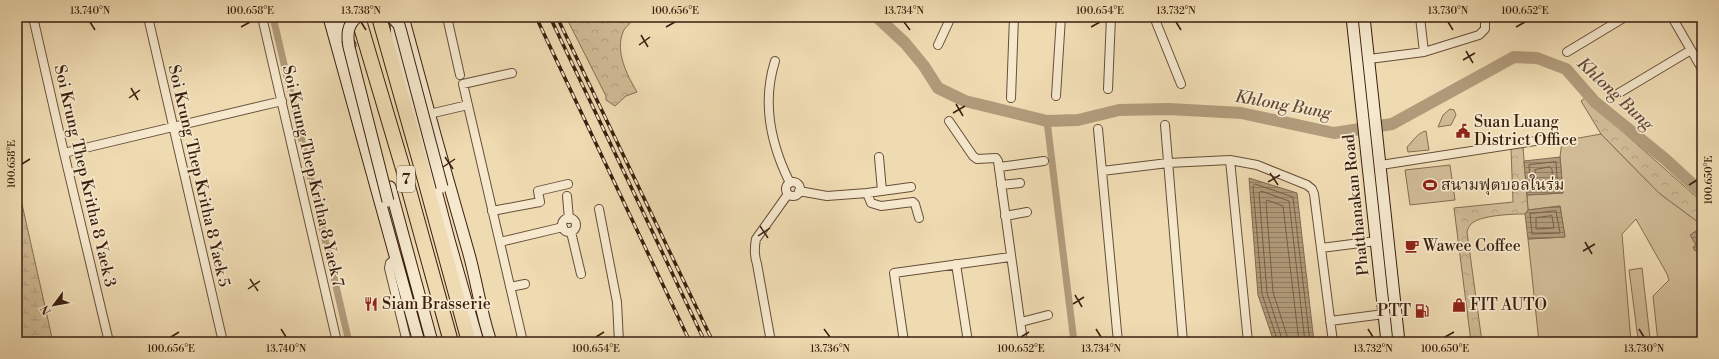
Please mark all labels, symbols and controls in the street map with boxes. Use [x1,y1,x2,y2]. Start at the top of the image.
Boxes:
text: 13.740°N [70,5,111,17]
text: 100.658°E [226,5,274,17]
text: 13.738°N [341,5,381,17]
text: 100.656°E [651,5,699,17]
text: 13.734°N [884,5,924,17]
text: 100.654°E [1076,5,1124,17]
text: 13.732°N [1156,5,1196,17]
text: 13.730°N [1428,5,1469,17]
text: 100.652°E [1501,5,1549,17]
water label: Khlong Bung [1572,53,1659,136]
street label: Soi Krung Thep Kritha 8 Yaek 3 [50,63,120,289]
street label: Soi Krung Thep Kritha 8 Yaek 5 [164,63,234,289]
street label: Soi Krung Thep Kritha 8 Yaek 7 [278,63,348,289]
water label: Khlong Bung [1233,86,1334,125]
place label: Suan Luang District Office [1474,112,1577,150]
public building icon: Suan Luang District Office [1455,123,1471,139]
street label: Phatthanakan Road [1339,133,1373,277]
text: 100.658°E [6,140,18,188]
text: 100.650°E [1703,156,1715,204]
road number: 7 [397,166,415,192]
place label: สนามฟุตบอลในร่ม [1441,174,1564,196]
sports icon: สนามฟุตบอลในร่ม [1422,177,1438,193]
place label: Wawee Coffee [1422,236,1521,256]
cafe icon: Wawee Coffee [1404,238,1420,254]
north arrow [34,285,74,325]
place label: Siam Brasserie [382,294,491,314]
place label: FIT AUTO [1470,295,1547,315]
restaurant icon: Siam Brasserie [363,296,379,312]
shop icon: FIT AUTO [1451,297,1467,313]
place label: PTT [1377,301,1411,321]
text: N [38,302,55,317]
fuel station icon: PTT [1414,303,1430,319]
text: 100.656°E [147,343,195,355]
text: 13.740°N [266,343,307,355]
text: 100.654°E [572,343,620,355]
text: 13.736°N [810,343,850,355]
text: 100.652°E [997,343,1045,355]
text: 13.734°N [1081,343,1121,355]
text: 13.732°N [1353,343,1393,355]
text: 100.650°E [1421,343,1469,355]
text: 13.730°N [1624,343,1665,355]

